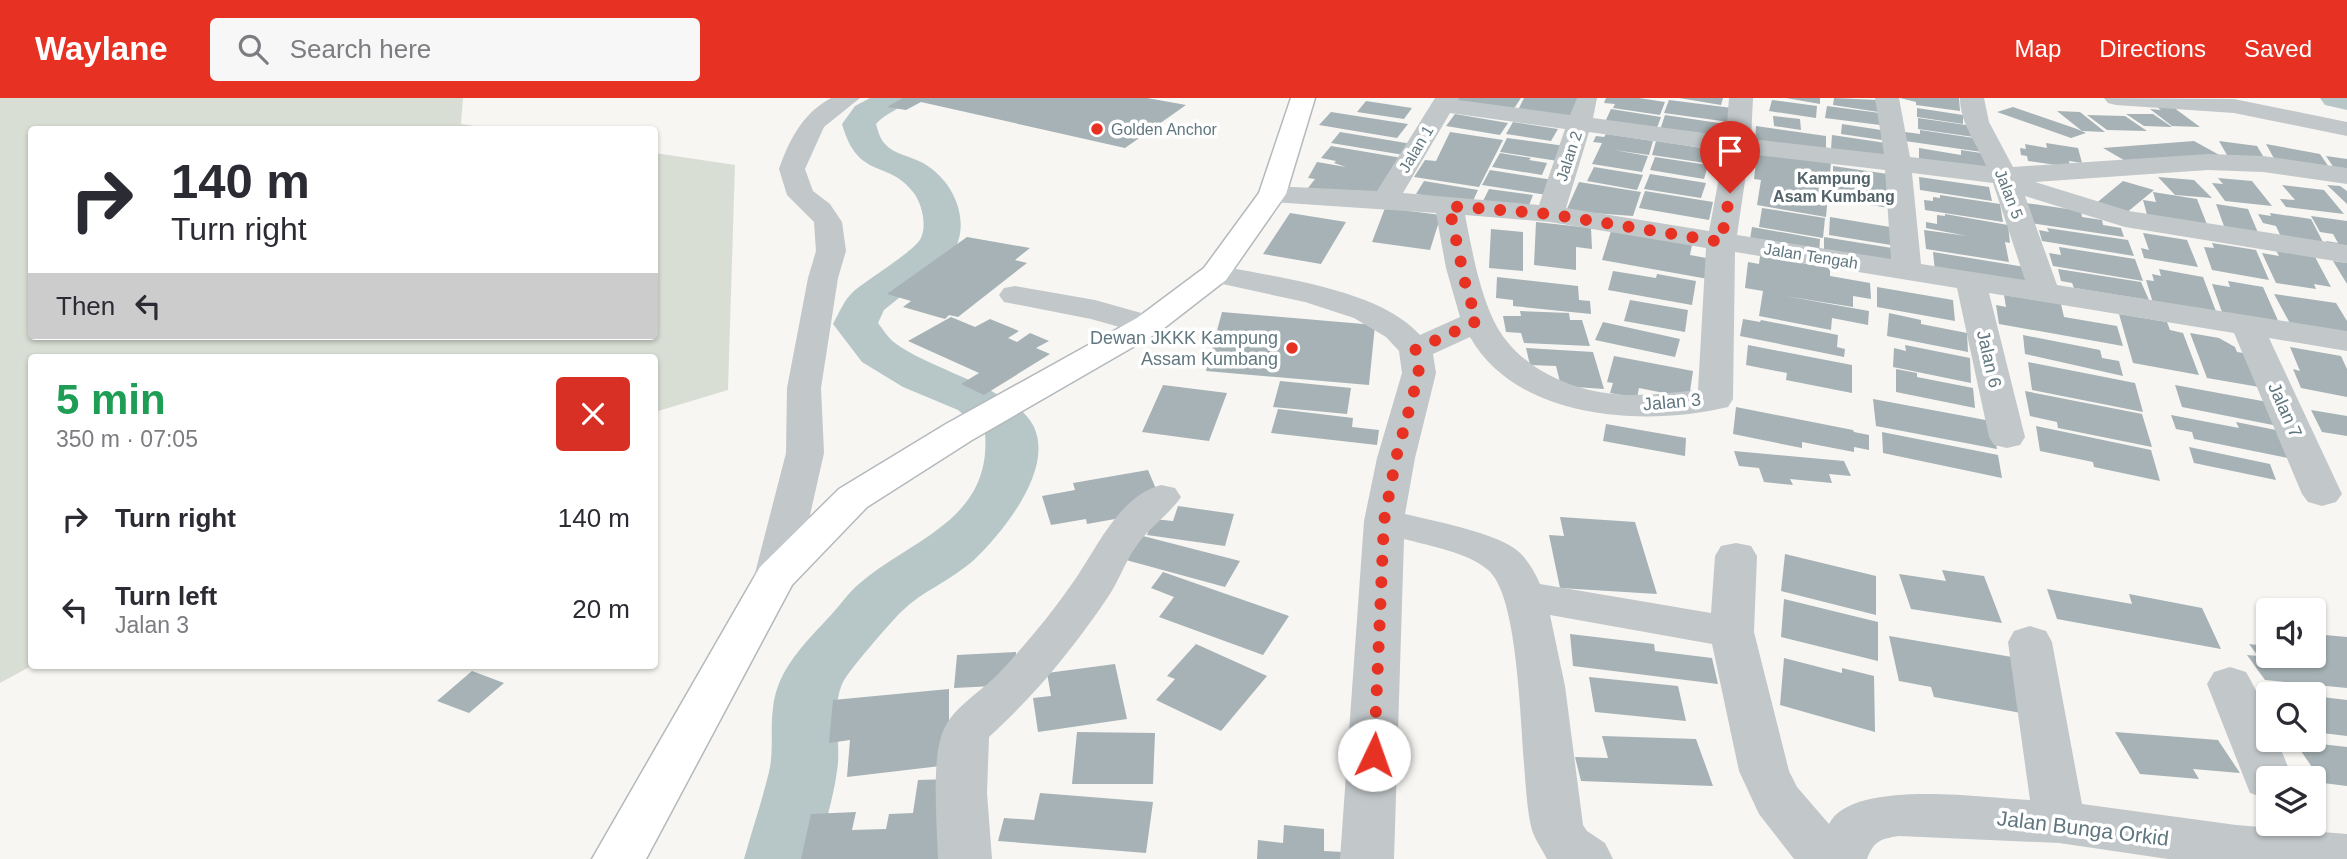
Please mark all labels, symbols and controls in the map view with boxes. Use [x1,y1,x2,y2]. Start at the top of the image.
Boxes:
search box [210,18,700,81]
text: Waylane [35,30,168,67]
icon: search [234,30,272,68]
text: Search here [290,34,431,64]
text: Map [2015,35,2061,62]
text: Directions [2099,35,2206,62]
text: Saved [2244,35,2312,62]
marker: Golden Anchor [1089,121,1105,137]
place label: Golden Anchor [1111,121,1218,138]
pin [1700,121,1760,193]
street label: Jalan 1 [1395,122,1437,175]
street label: Jalan 2 [1553,129,1585,183]
icon: arrive [1711,132,1749,170]
icon: right [56,154,147,245]
text: 140 m [171,154,310,208]
street label: Jalan 5 [1992,167,2026,221]
district label: Kampung Asam Kumbang [1773,170,1895,205]
text: Turn right [171,211,307,247]
street label: Jalan Tengah [1763,240,1859,272]
icon: left [129,287,167,325]
text: Then [56,291,115,321]
place label: Dewan JKKK Kampung Assam Kumbang [1090,328,1278,369]
street label: Jalan 6 [1973,328,2005,390]
marker: Dewan JKKK Kampung Assam Kumbang [1284,340,1300,356]
text: 5 min [56,376,166,423]
button: close [556,377,630,451]
street label: Jalan 7 [2264,379,2306,441]
street label: Jalan 3 [1642,390,1702,414]
text: 350 m · 07:05 [56,426,198,452]
icon: right [56,500,94,538]
text: Turn right [115,503,236,533]
text: 140 m [558,503,630,533]
text: Turn left [115,581,217,611]
icon: left [56,591,94,629]
text: 20 m [572,594,630,624]
map controls [2256,598,2326,836]
button: sound [2256,598,2326,668]
text: Jalan 3 [115,612,189,638]
button: search [2256,682,2326,752]
position arrow [1337,718,1411,792]
button: layers [2256,766,2326,836]
street label: Jalan Bunga Orkid [1996,806,2170,850]

